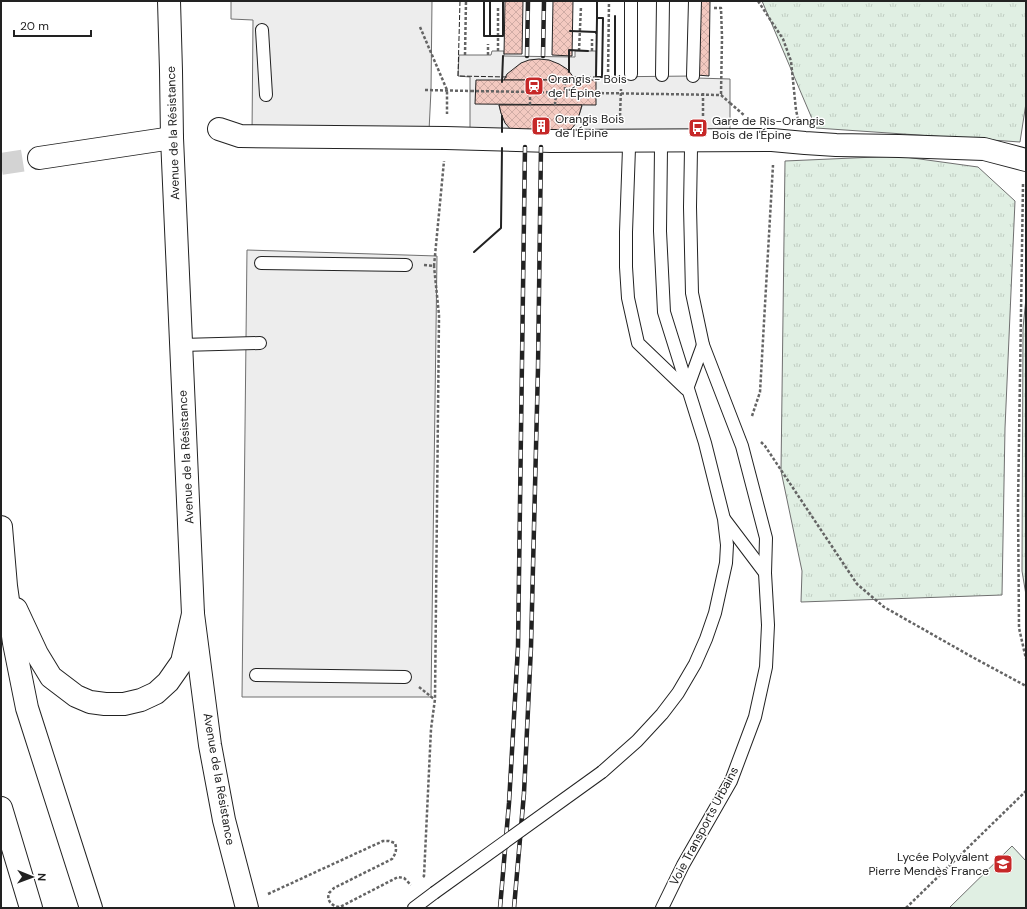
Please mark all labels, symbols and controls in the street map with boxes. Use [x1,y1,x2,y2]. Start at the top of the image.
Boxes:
scale bar [14,12,91,38]
text: 20 m [20,18,49,34]
street label: Avenue de la Résistance [163,66,183,200]
place label: Orangis - Bois de l'Épine [548,71,627,101]
station icon: Orangis - Bois de l'Épine [523,75,545,97]
place label: Orangis Bois de l'Épine [555,111,624,141]
place label: Gare de Ris-Orangis Bois de l'Épine [712,113,825,143]
building icon: Orangis Bois de l'Épine [530,115,552,137]
bus stop icon: Gare de Ris-Orangis Bois de l'Épine [687,117,709,139]
street label: Avenue de la Résistance [174,390,197,524]
street label: Avenue de la Résistance [199,712,239,847]
street label: Voie Transports Urbains [666,764,742,888]
place label: Lycée Polyvalent Pierre Mendès France [868,849,989,879]
school or university icon: Lycée Polyvalent Pierre Mendès France [992,853,1014,875]
north arrow [12,857,52,897]
text: N [35,873,49,881]

